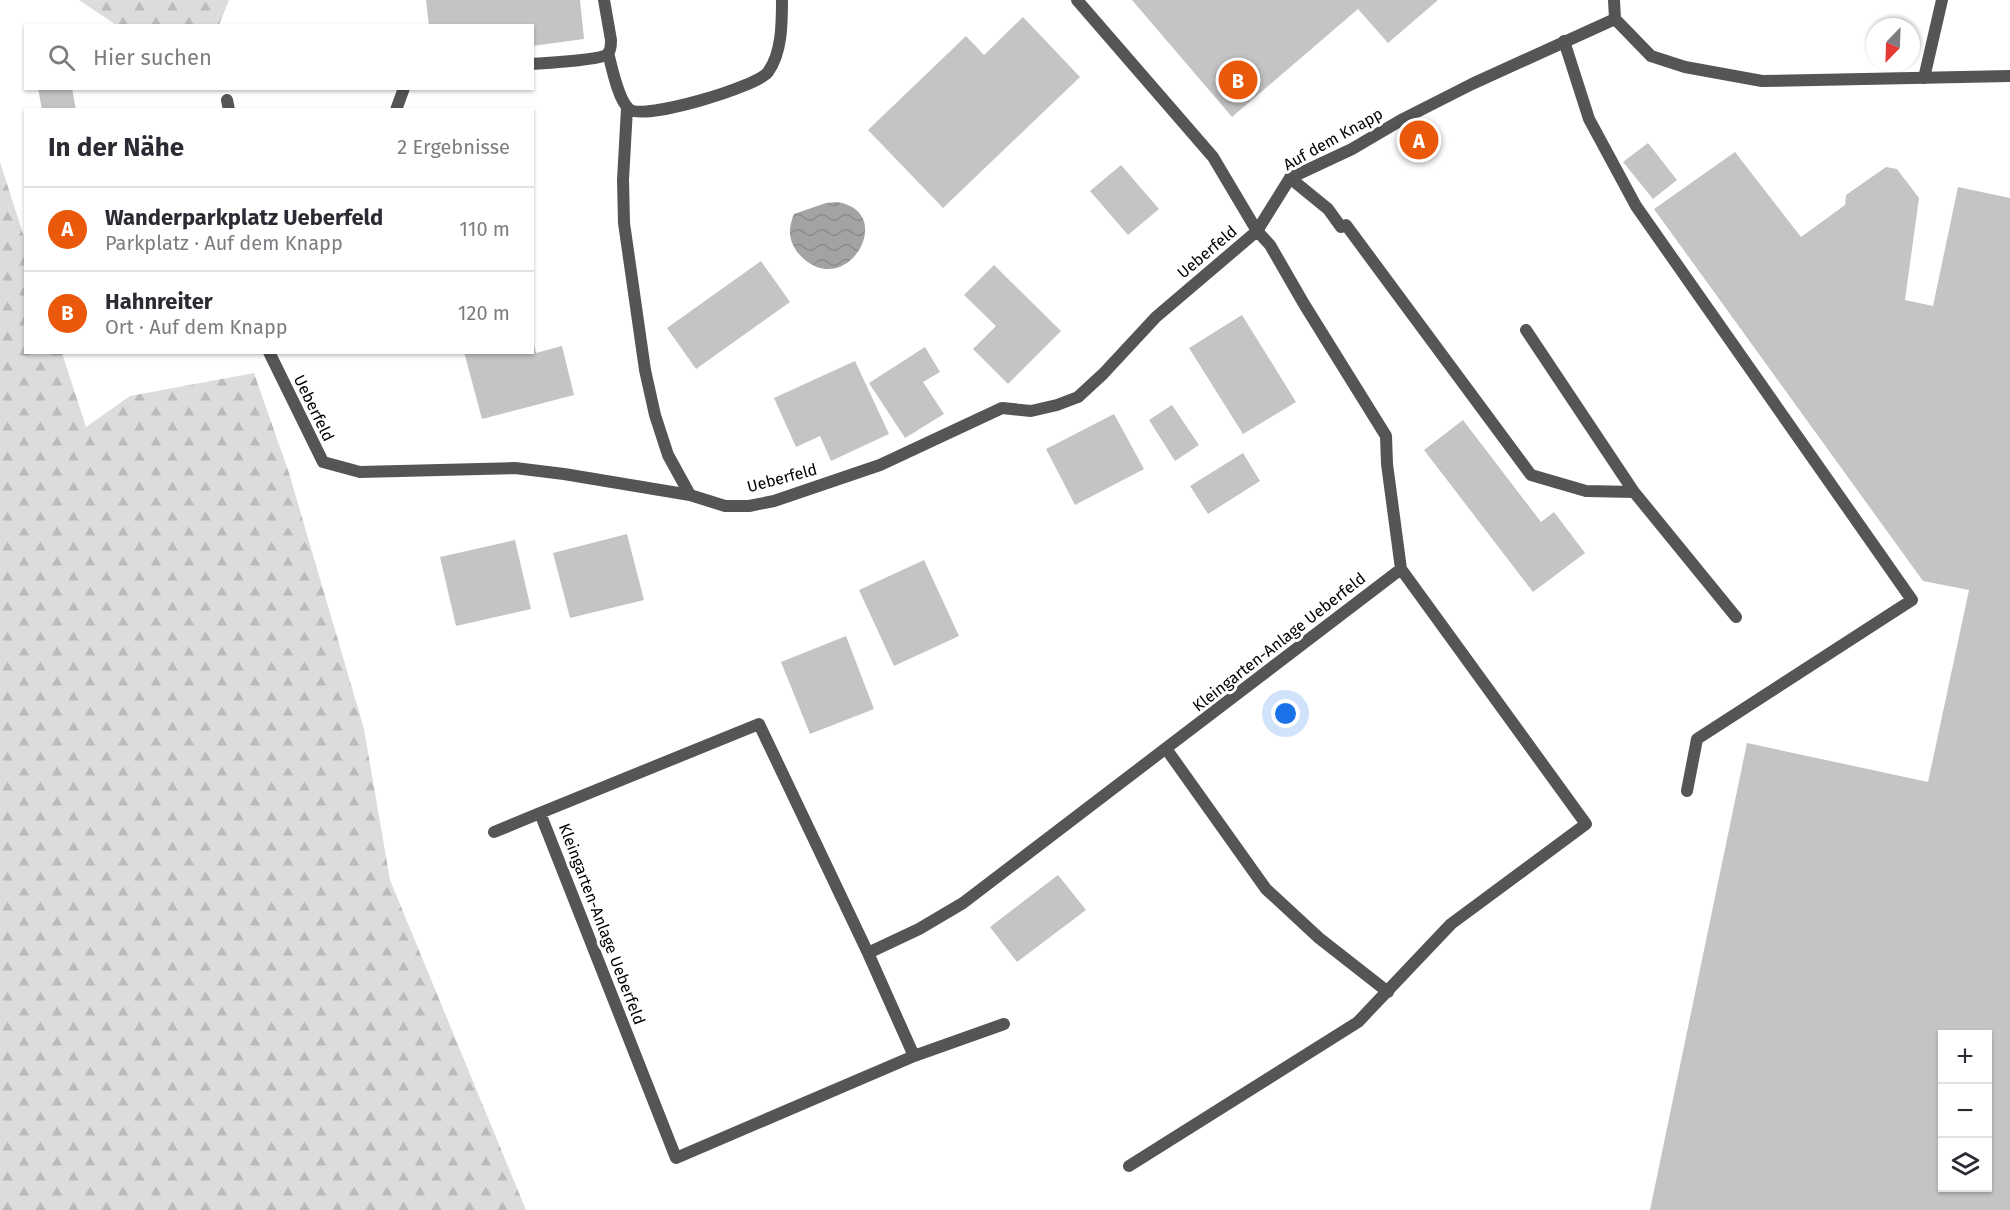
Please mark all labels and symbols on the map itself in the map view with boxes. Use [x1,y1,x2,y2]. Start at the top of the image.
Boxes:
north arrow [1866,18,1920,72]
pin: B [1218,58,1258,103]
street label: Auf dem Knapp [1280,104,1386,174]
pin: A [1400,118,1438,162]
street label: Ueberfeld [1173,222,1241,282]
street label: Ueberfeld [290,372,338,444]
street label: Ueberfeld [745,460,819,496]
street label: Kleingarten-Anlage Ueberfeld [1189,569,1369,715]
your location [1271,699,1300,728]
street label: Kleingarten-Anlage Ueberfeld [555,821,649,1027]

